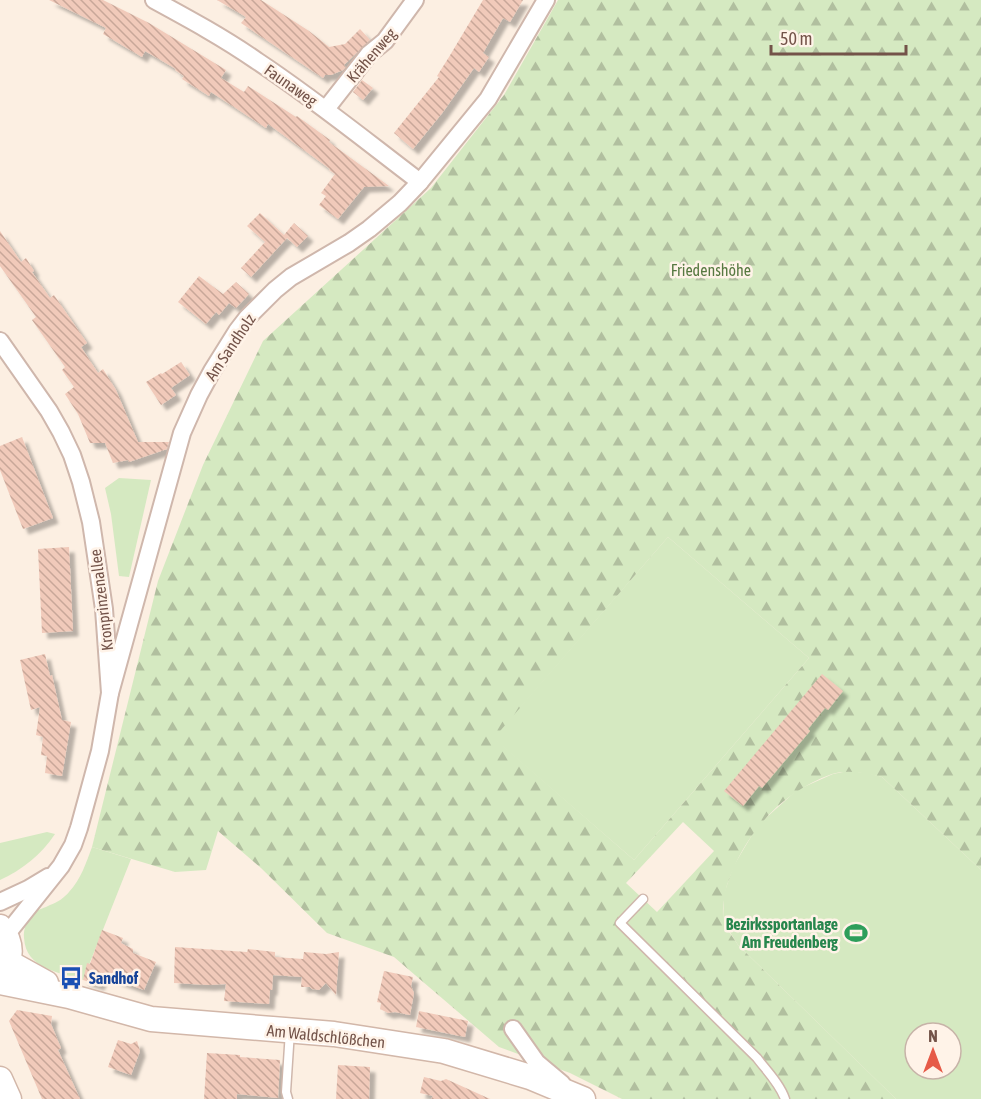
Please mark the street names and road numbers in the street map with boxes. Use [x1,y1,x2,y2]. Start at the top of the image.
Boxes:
street label: Krähenweg [343,24,400,86]
street label: Faunaweg [261,60,321,110]
street label: Am Sandholz [201,310,259,384]
street label: Kronprinzenallee [86,548,117,652]
street label: Am Waldschlößchen [266,1021,386,1051]

